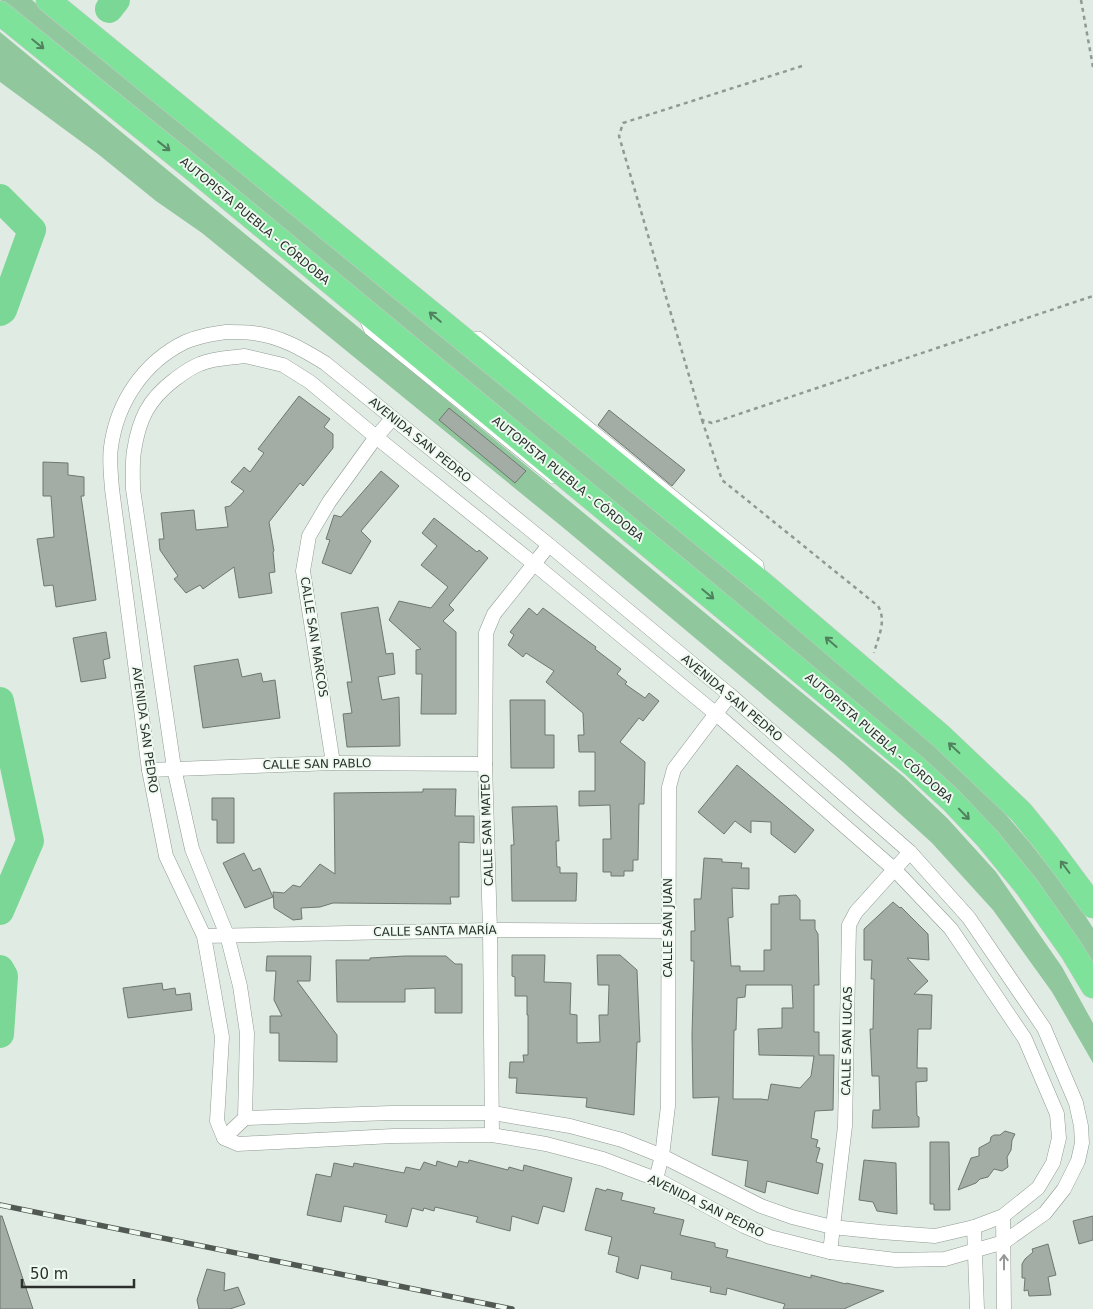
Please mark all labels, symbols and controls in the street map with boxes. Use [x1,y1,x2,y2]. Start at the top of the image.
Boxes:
one-way arrow [31,38,44,50]
one-way arrow [157,141,170,152]
street label: AUTOPISTA PUEBLA - CÓRDOBA [177,154,334,288]
one-way arrow [428,311,441,322]
street label: AVENIDA SAN PEDRO [366,394,474,486]
street label: AUTOPISTA PUEBLA - CÓRDOBA [489,413,648,545]
street label: CALLE SAN MARCOS [298,576,330,698]
one-way arrow [702,589,715,600]
one-way arrow [824,637,837,648]
street label: AVENIDA SAN PEDRO [679,652,785,744]
street label: AVENIDA SAN PEDRO [129,666,161,794]
street label: AUTOPISTA PUEBLA - CÓRDOBA [802,669,957,806]
one-way arrow [948,742,960,754]
street label: CALLE SAN PABLO [262,756,372,772]
street label: CALLE SAN MATEO [478,774,496,886]
one-way arrow [958,808,970,820]
one-way arrow [1059,860,1070,873]
street label: CALLE SAN JUAN [661,878,675,978]
street label: CALLE SANTA MARÍA [373,922,498,939]
street label: CALLE SAN LUCAS [839,986,855,1096]
street label: AVENIDA SAN PEDRO [646,1172,766,1240]
one-way arrow [999,1255,1009,1271]
scale bar [22,1256,135,1288]
text: 50 m [30,1265,68,1283]

